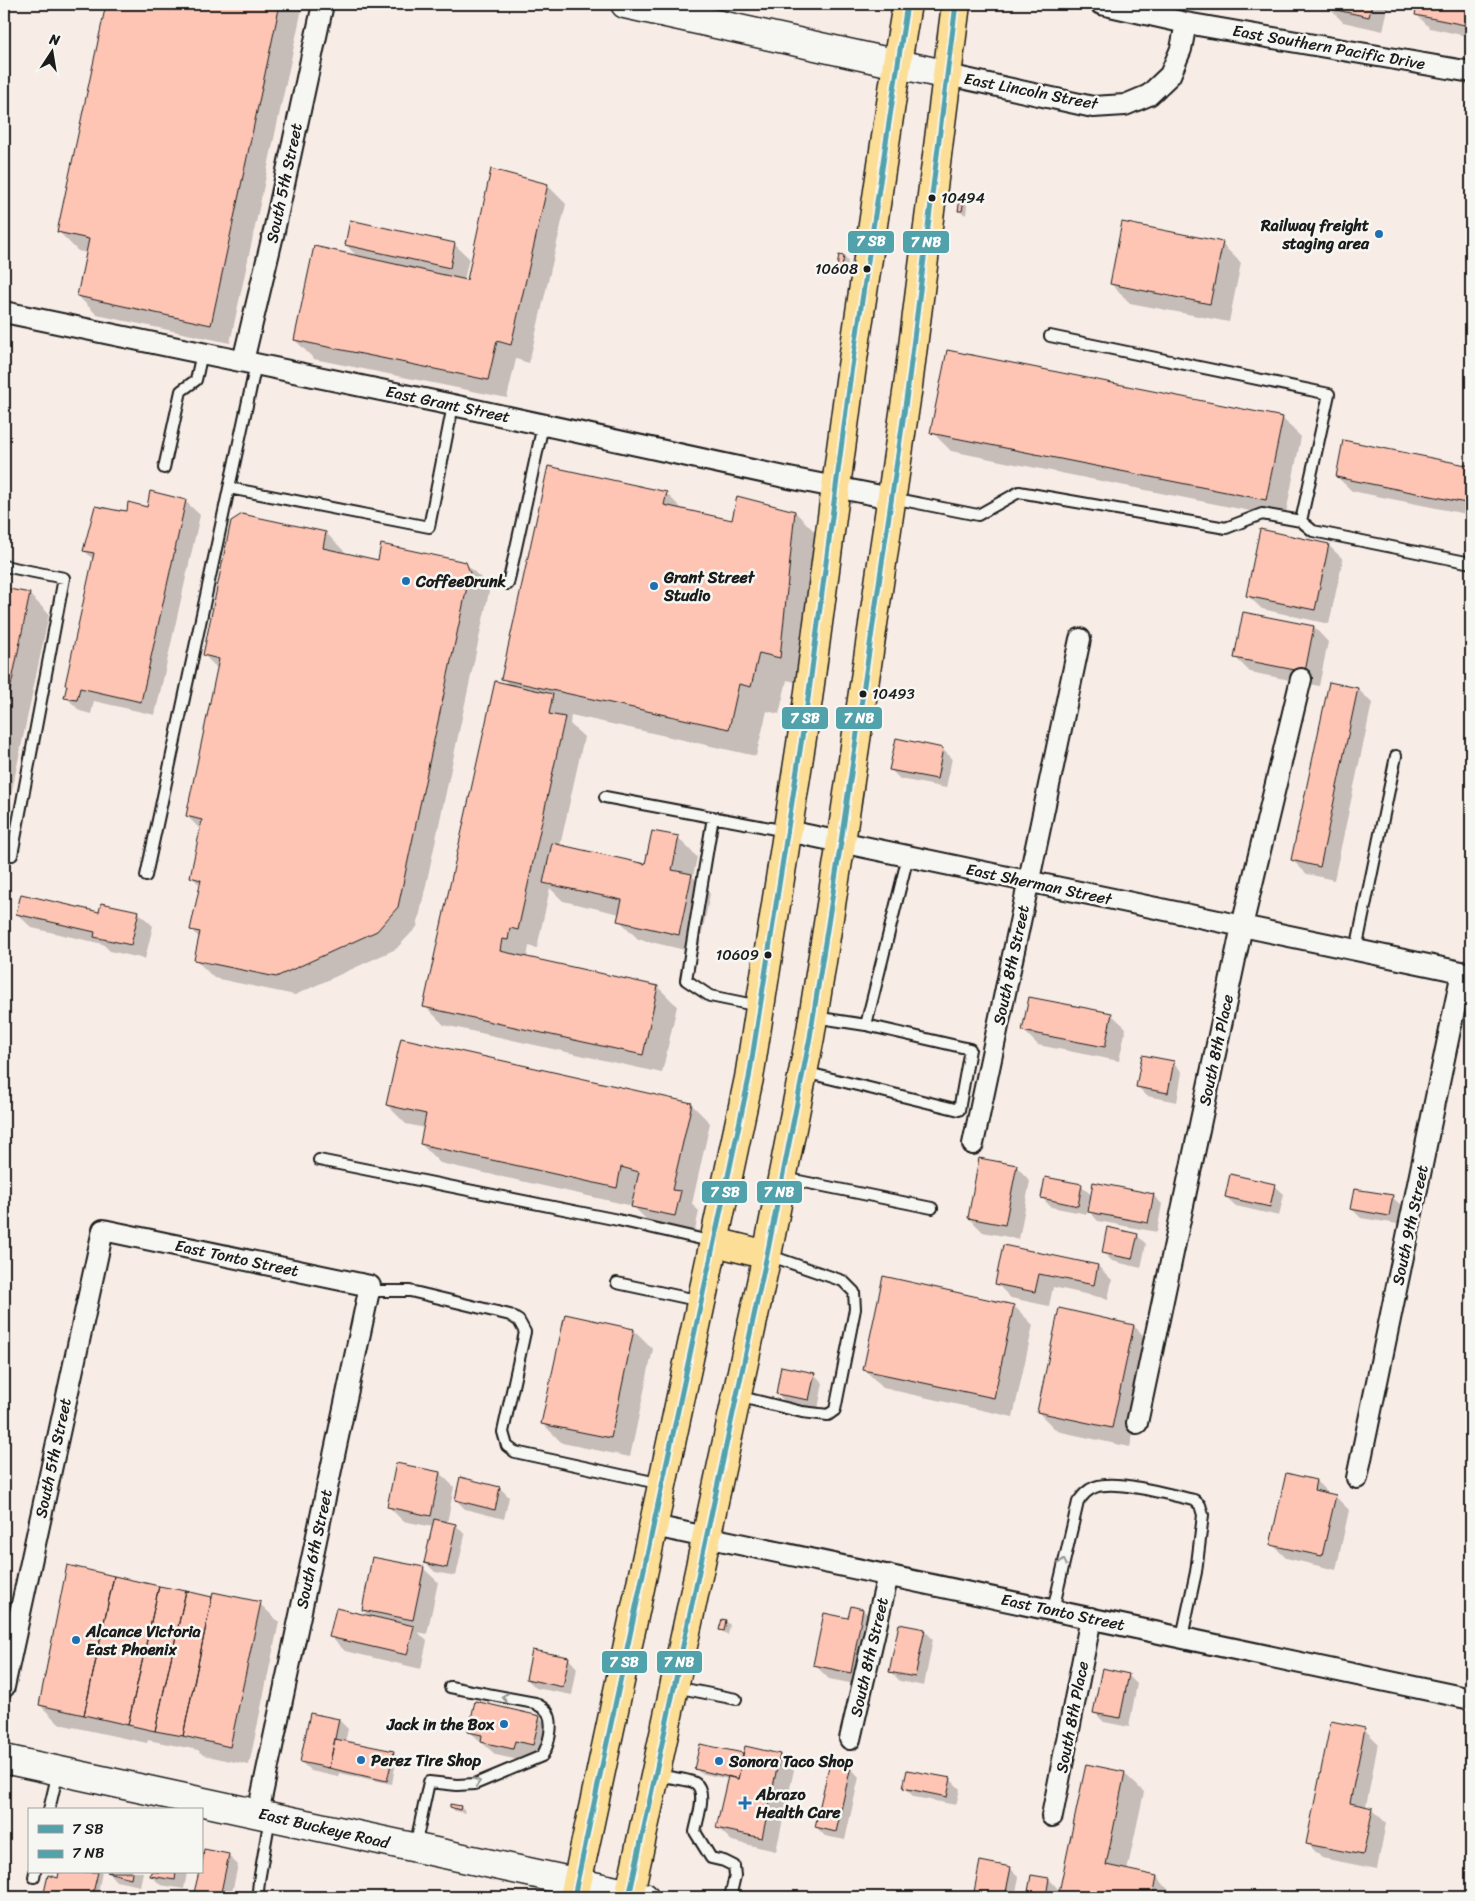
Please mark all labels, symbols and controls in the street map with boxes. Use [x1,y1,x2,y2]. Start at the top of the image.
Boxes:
street label: East Southern Pacific Drive [1230,16,1428,78]
text: N [46,26,62,53]
north arrow [28,28,78,78]
street label: East Lincoln Street [962,64,1101,118]
street label: South 5th Street [257,120,311,246]
place label: 10494 [941,185,985,211]
marker: 10494 [927,193,937,203]
place label: Railway freight staging area [1260,211,1370,258]
marker: Railway freight staging area [1373,228,1385,240]
text: 7 SB [856,229,886,254]
line badge: 7 SB [847,230,895,254]
line badge: 7 NB [902,230,950,254]
text: 7 NB [911,230,941,255]
place label: 10608 [815,256,858,282]
marker: 10608 [862,264,872,274]
street label: East Grant Street [383,377,513,431]
place label: Grant Street Studio [663,563,756,610]
place label: CoffeeDrunk [415,567,507,596]
marker: CoffeeDrunk [400,575,412,587]
marker: Grant Street Studio [648,580,660,592]
place label: 10493 [872,681,915,707]
marker: 10493 [858,689,868,699]
line badge: 7 SB [781,706,829,730]
text: 7 SB [790,706,820,731]
line badge: 7 NB [835,706,883,730]
text: 7 NB [844,706,874,731]
street label: East Sherman Street [963,854,1115,914]
street label: South 8th Street [984,902,1038,1028]
place label: 10609 [716,942,759,968]
marker: 10609 [763,950,773,960]
street label: South 8th Place [1190,991,1242,1109]
street label: South 9th Street [1383,1162,1437,1288]
line badge: 7 SB [701,1180,748,1204]
text: 7 SB [710,1180,740,1205]
line badge: 7 NB [756,1180,803,1204]
text: 7 NB [764,1180,794,1205]
street label: East Tonto Street [172,1231,302,1285]
street label: South 5th Street [26,1395,80,1521]
street label: South 6th Street [287,1487,341,1611]
one-way arrow [1057,1558,1068,1567]
street label: East Tonto Street [998,1585,1128,1639]
street label: South 8th Street [841,1594,897,1720]
place label: Alcance Victoria East Phoenix [85,1617,202,1664]
marker: Alcance Victoria East Phoenix [70,1634,82,1646]
line badge: 7 SB [601,1650,648,1674]
text: 7 SB [609,1650,639,1675]
line badge: 7 NB [656,1650,703,1674]
text: 7 NB [664,1650,694,1675]
street label: South 8th Place [1047,1659,1097,1775]
one-way arrow [500,1693,509,1703]
place label: Jack in the Box [386,1710,495,1739]
marker: Jack in the Box [498,1718,510,1730]
place label: Perez Tire Shop [371,1746,481,1775]
place label: Sonora Taco Shop [728,1747,854,1776]
marker: Perez Tire Shop [355,1754,367,1766]
marker: Sonora Taco Shop [713,1755,725,1767]
one-way arrow [472,1778,481,1788]
place label: Abrazo Health Care [755,1780,841,1827]
marker: Abrazo Health Care [738,1796,752,1810]
street label: East Buckeye Road [256,1799,394,1857]
legend [28,1808,202,1874]
text: 7 SB [72,1816,104,1842]
text: 7 NB [72,1840,105,1866]

